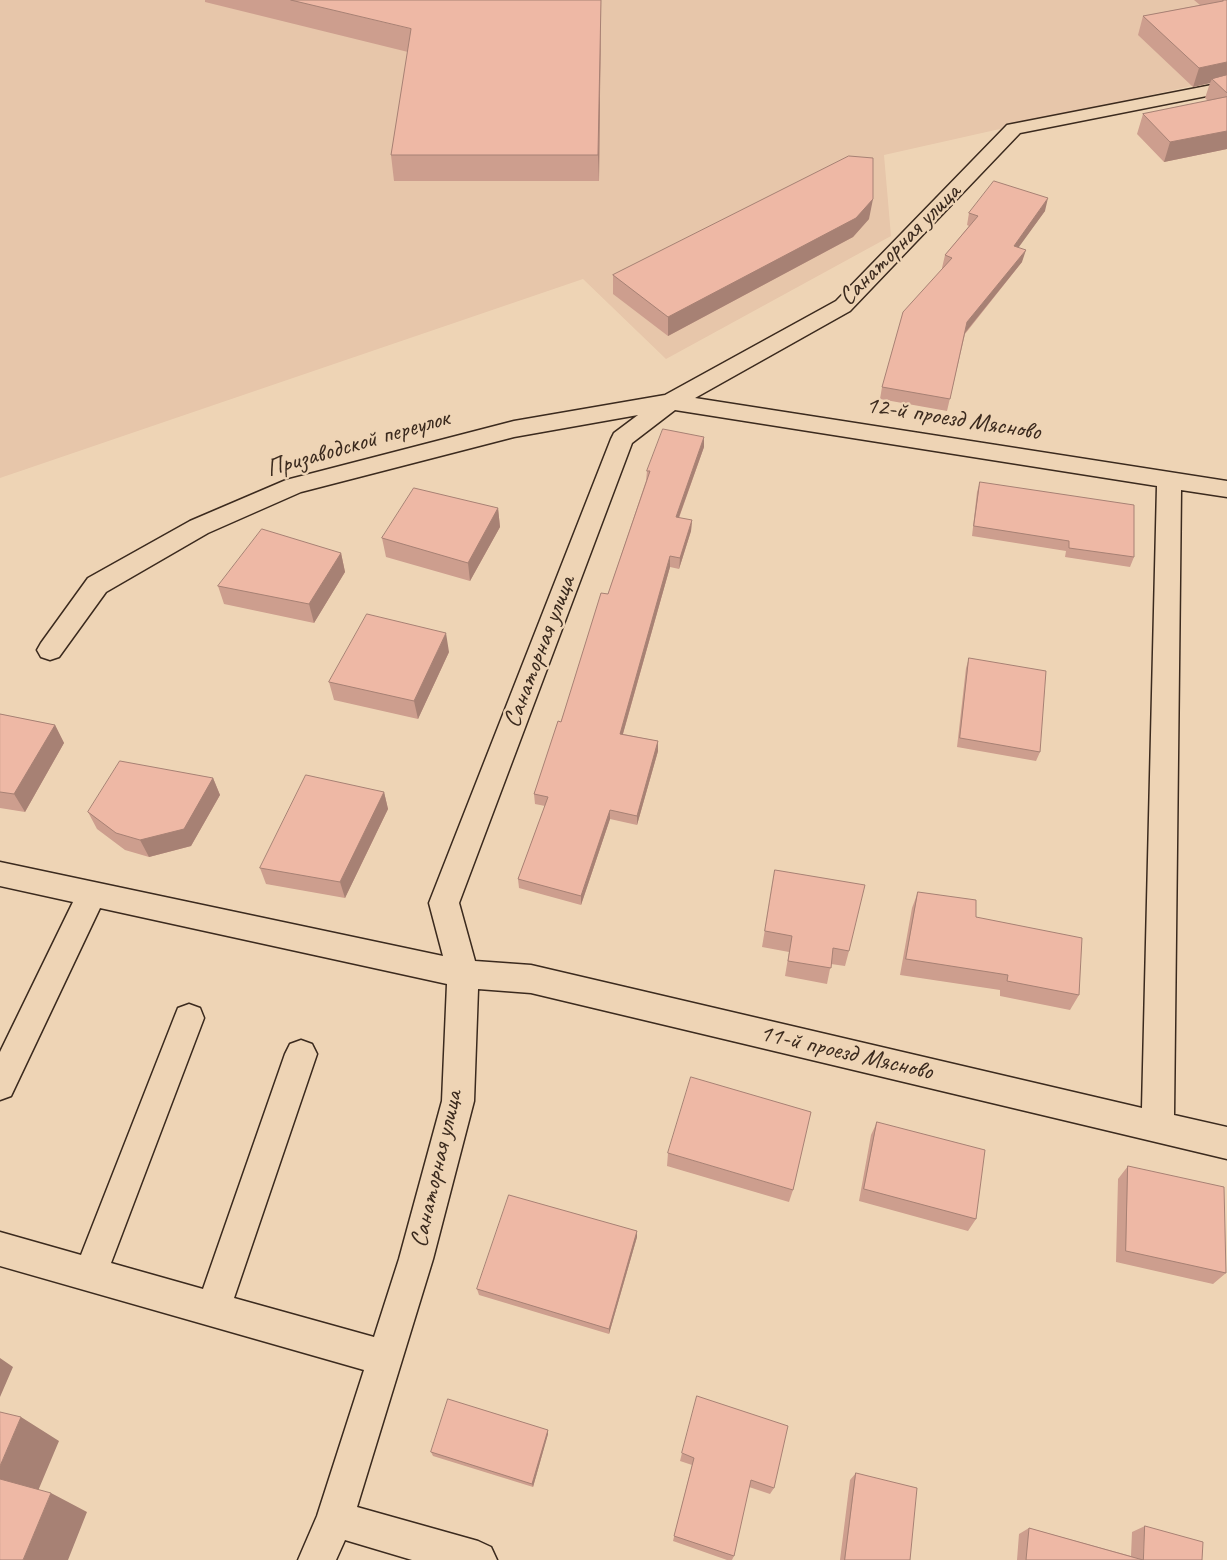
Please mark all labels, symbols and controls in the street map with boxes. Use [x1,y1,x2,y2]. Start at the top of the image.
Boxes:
street label: Санаторная улица [833,178,967,312]
street label: 12-й проезд Мясново [864,390,1042,448]
street label: Призаводской переулок [263,404,453,484]
street label: Санаторная улица [497,572,583,732]
street label: 11-й проезд Мясново [757,1019,935,1087]
street label: Санаторная улица [404,1088,470,1250]

